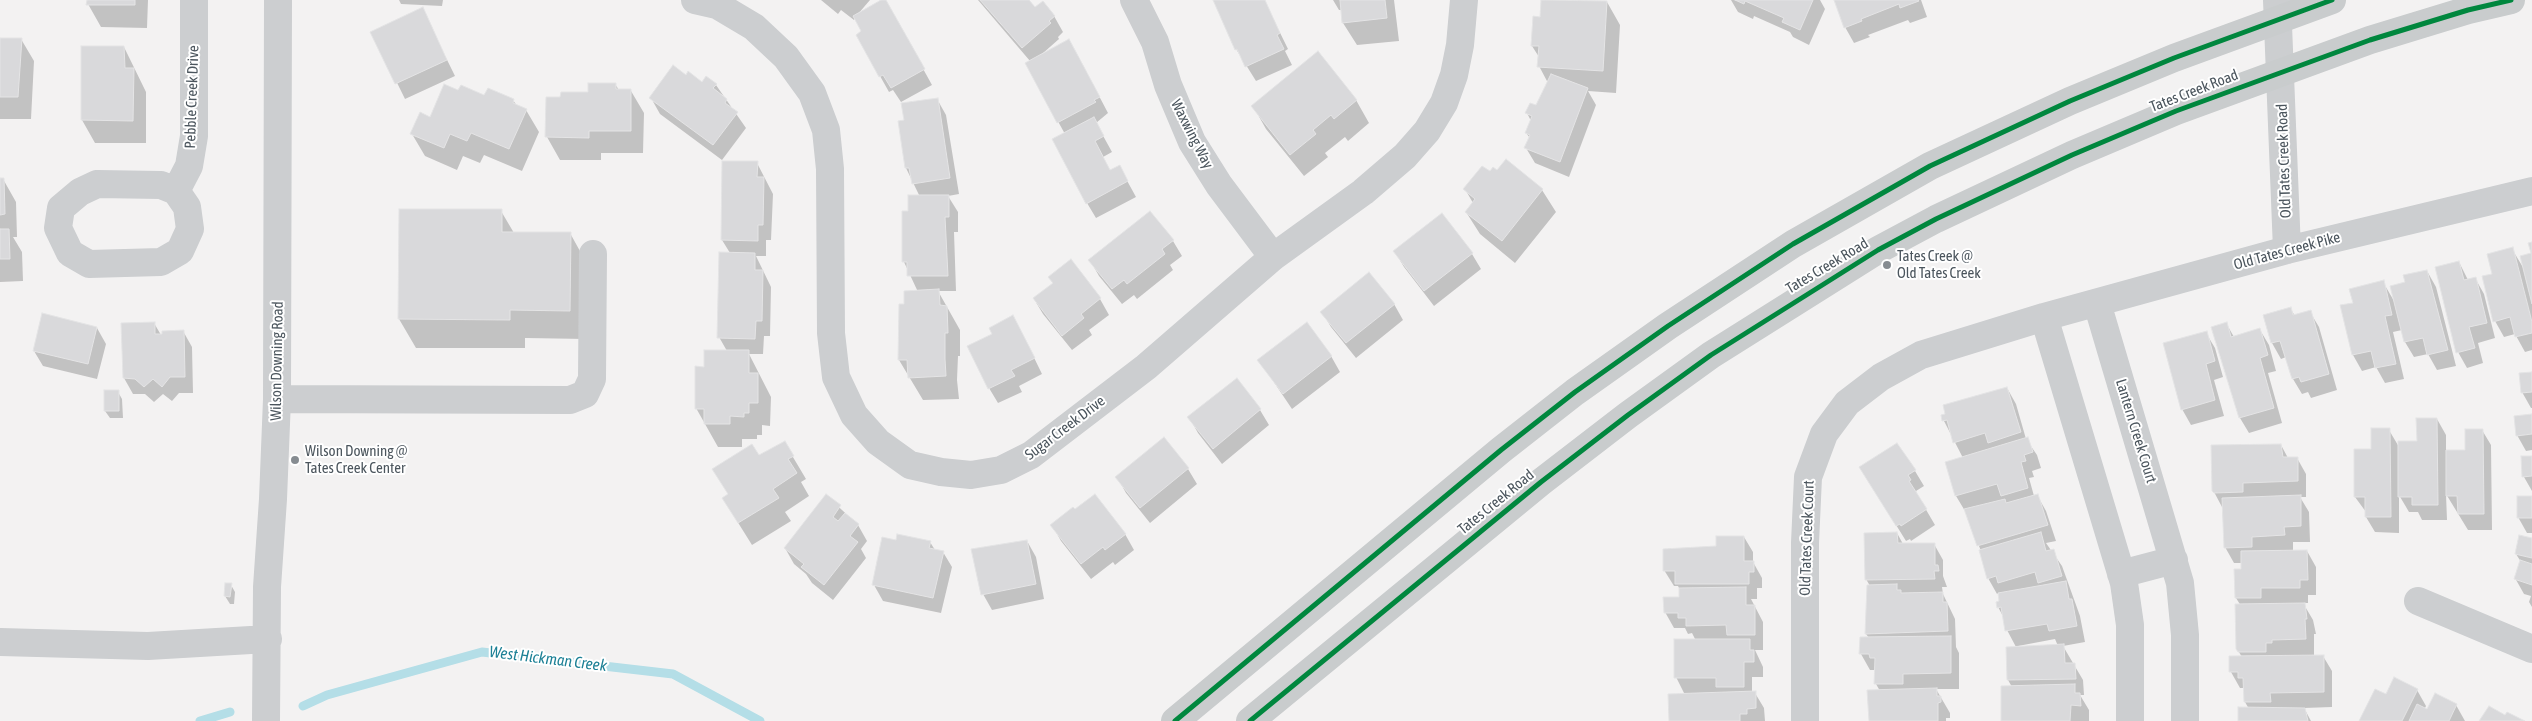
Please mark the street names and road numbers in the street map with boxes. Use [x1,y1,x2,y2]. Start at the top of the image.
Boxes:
street label: Pebble Creek Drive [181,45,203,149]
street label: Tates Creek Road [2147,66,2241,116]
street label: Waxwing Way [1167,96,1217,172]
street label: Old Tates Creek Road [2273,103,2295,219]
street label: Old Tates Creek Pike [2232,228,2342,274]
street label: Tates Creek Road [1783,234,1871,298]
street label: Wilson Downing Road [267,301,287,421]
street label: Lantern Creek Court [2112,377,2160,485]
street label: Sugar Creek Drive [1021,392,1109,464]
street label: Tates Creek Road [1454,466,1538,538]
street label: Old Tates Creek Court [1796,480,1818,596]

